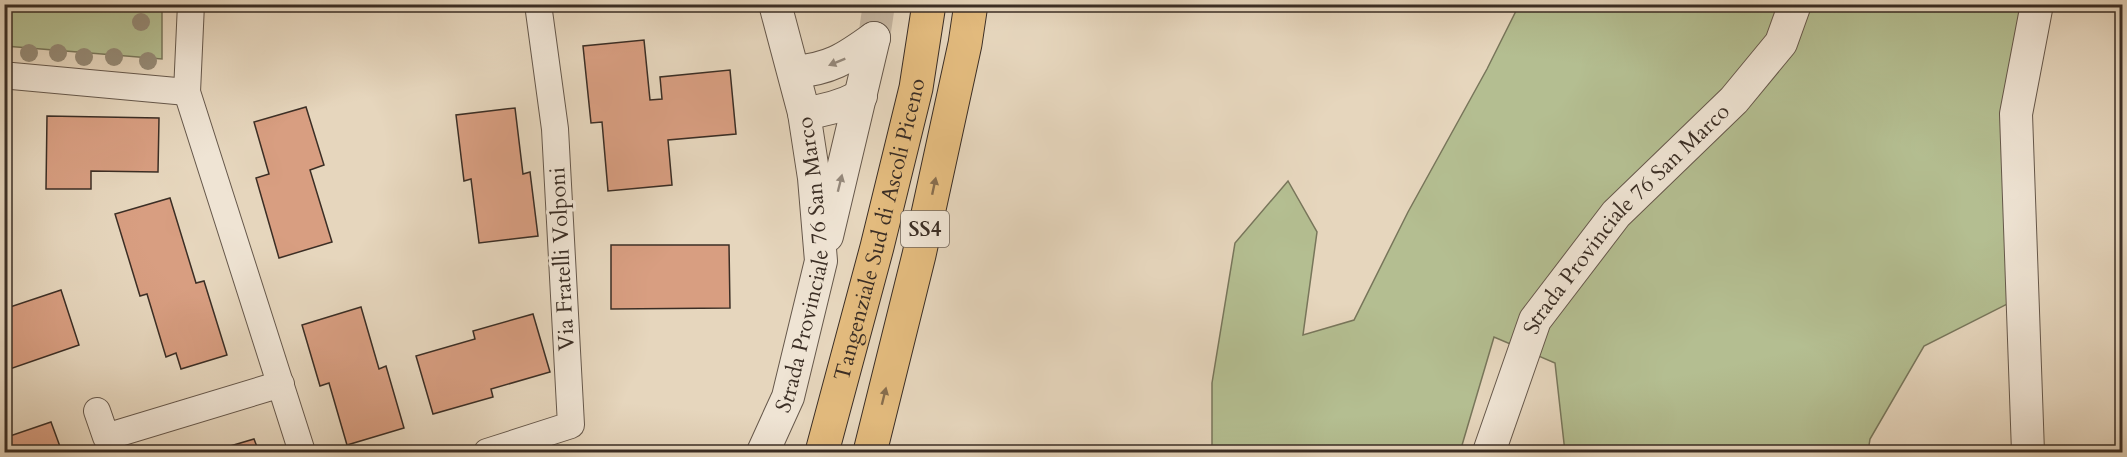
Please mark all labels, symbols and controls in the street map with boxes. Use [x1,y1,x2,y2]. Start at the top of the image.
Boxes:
one-way arrow [827,57,845,67]
street label: Tangenziale Sud di Ascoli Piceno [827,76,932,384]
street label: Strada Provinciale 76 San Marco [1516,97,1737,338]
street label: Strada Provinciale 76 San Marco [768,115,836,417]
street label: Via Fratelli Volponi [542,166,582,352]
one-way arrow [835,174,845,193]
one-way arrow [930,176,939,195]
road number: SS4 [901,211,949,247]
one-way arrow [880,387,890,405]

